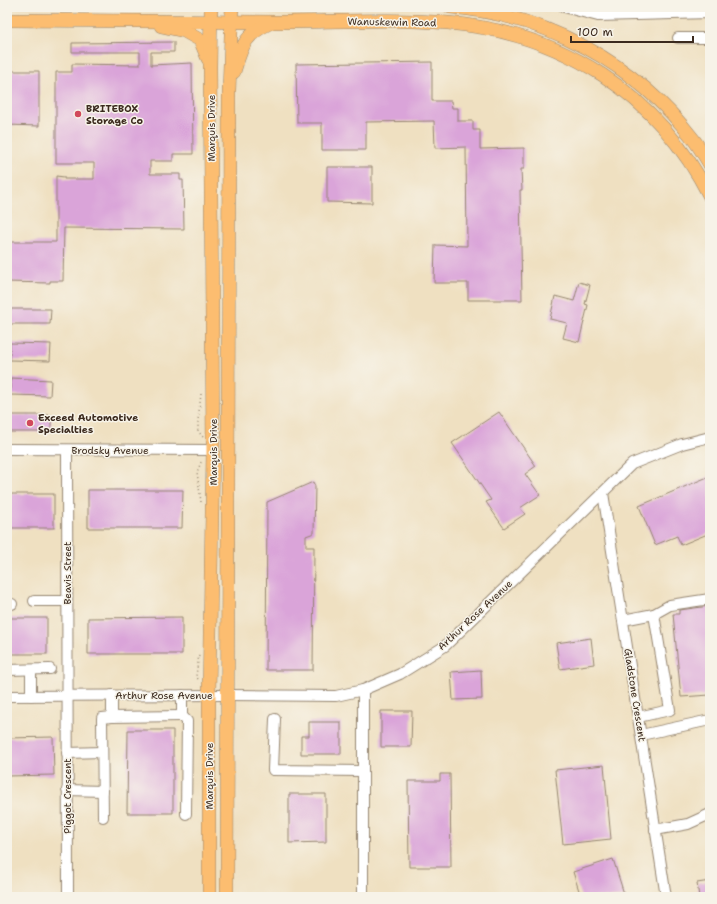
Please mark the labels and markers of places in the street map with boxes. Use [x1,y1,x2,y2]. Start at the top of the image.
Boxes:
place label: BRITEBOX Storage Co [86,102,143,127]
marker: BRITEBOX Storage Co [73,109,83,119]
place label: Exceed Automotive Specialties [38,411,138,436]
marker: Exceed Automotive Specialties [25,418,35,428]

